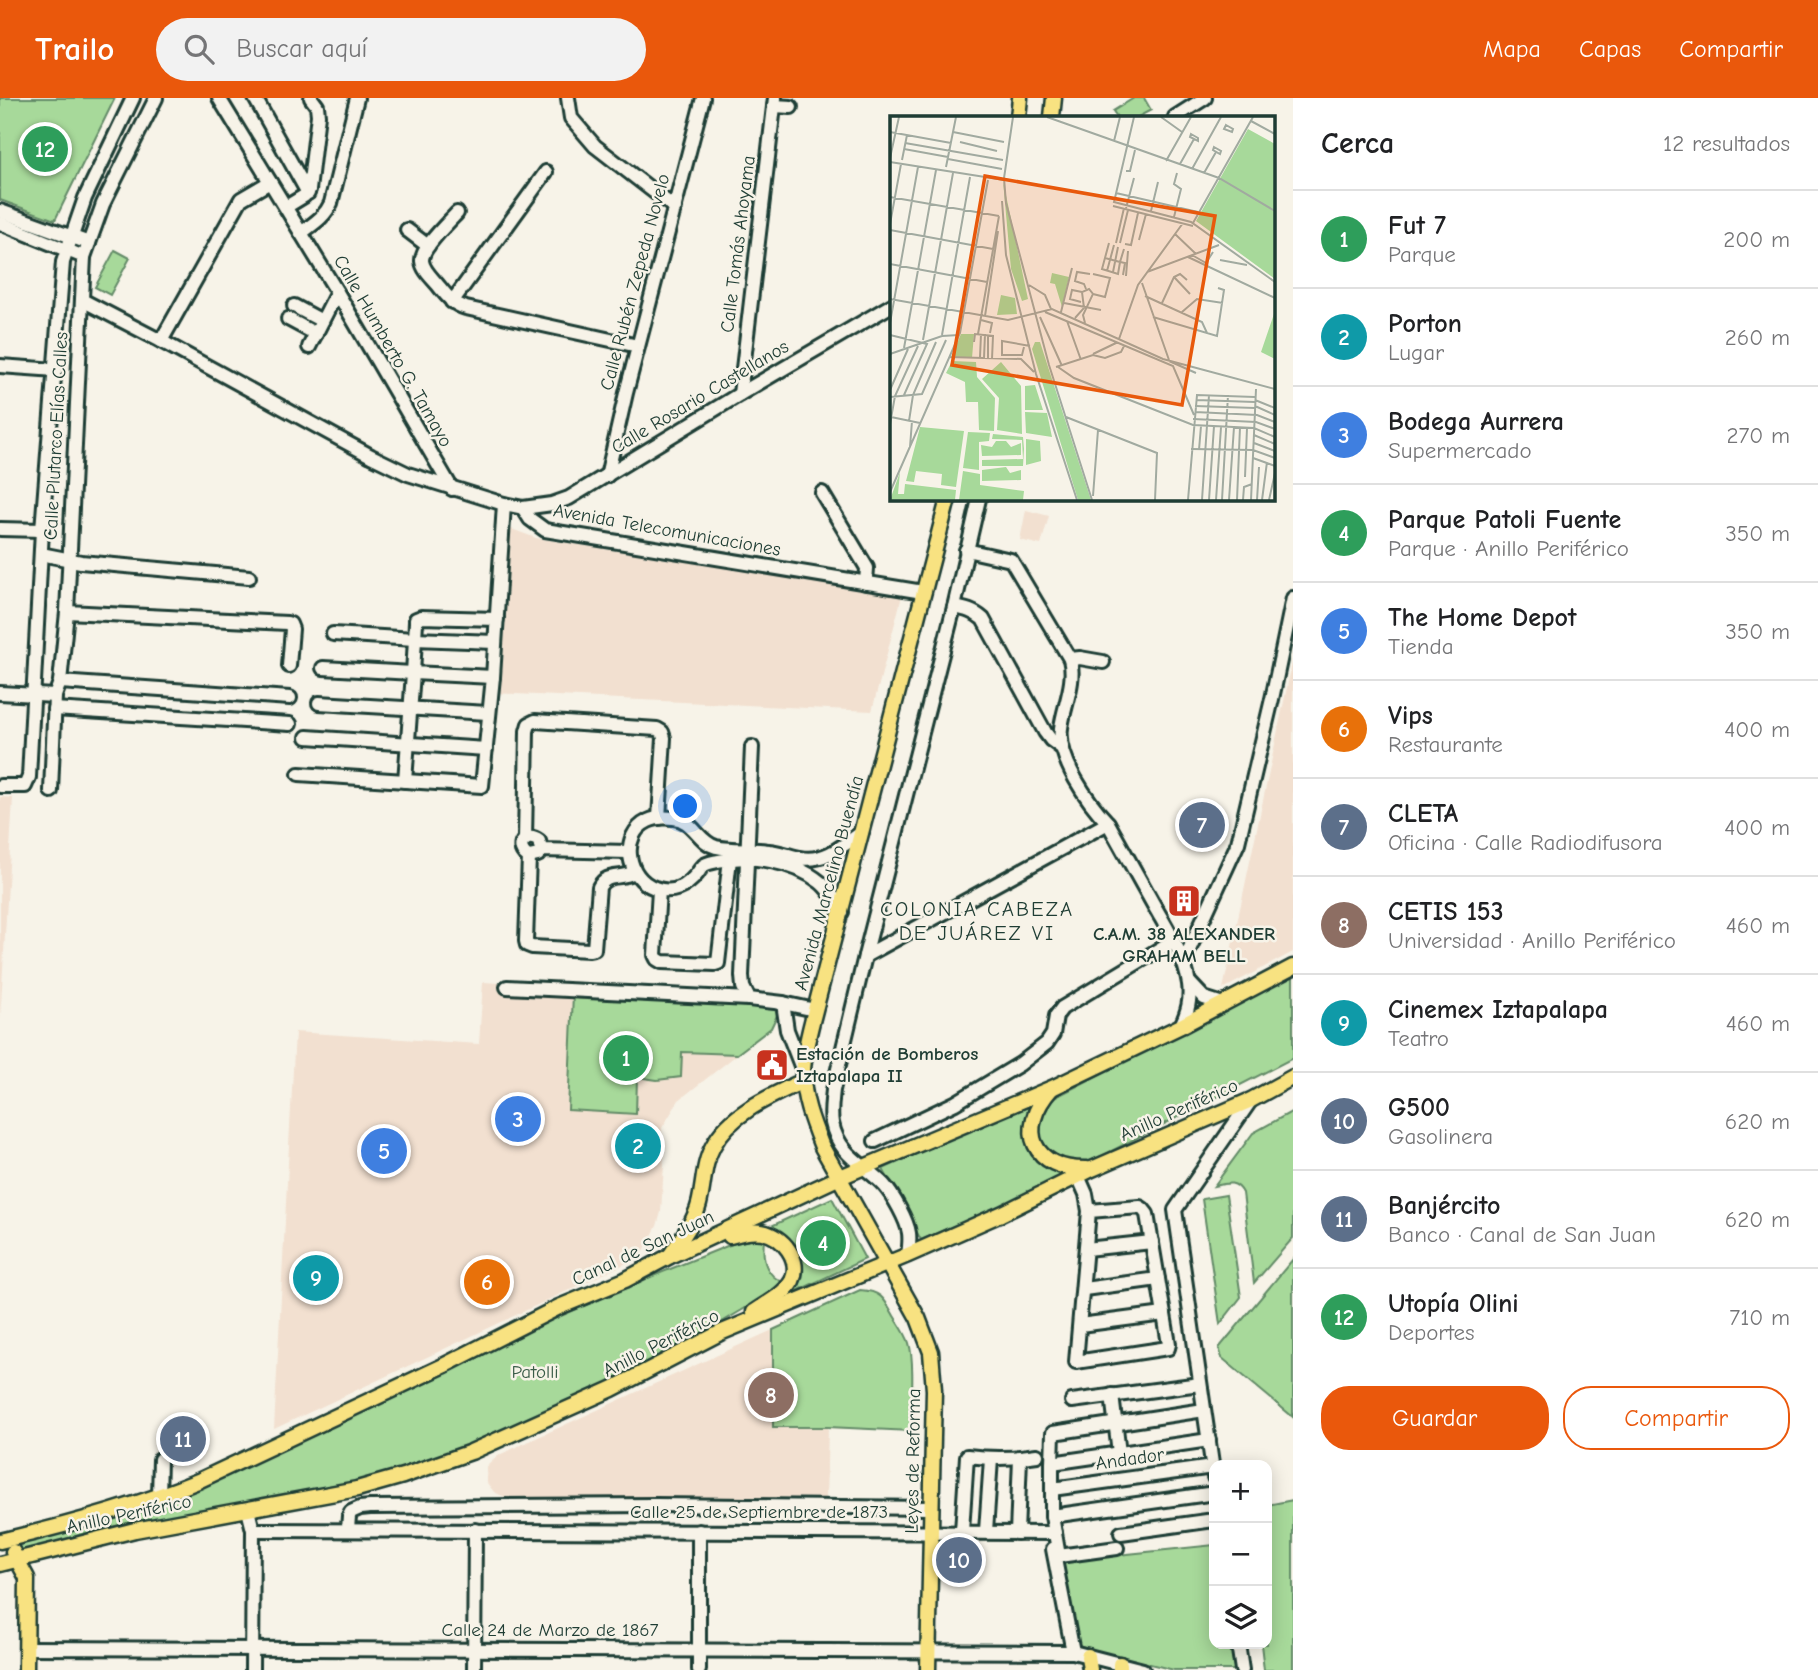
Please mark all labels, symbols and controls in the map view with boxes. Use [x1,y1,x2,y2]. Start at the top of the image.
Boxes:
search box [156,18,646,81]
text: Trailo [35,30,114,68]
icon: search [180,30,218,68]
text: Buscar aquí [236,34,367,64]
text: Mapa [1483,35,1541,63]
text: Capas [1579,35,1641,63]
text: Compartir [1679,35,1783,63]
inset map [890,116,1276,500]
pin: 12 [22,123,68,175]
text: Cerca [1321,126,1394,161]
text: 12 resultados [1663,130,1790,157]
street label: Calle Tomás Ahoyama [716,154,760,334]
street label: Calle Rubén Zepeda Novelo [595,171,675,393]
text: Fut 7 [1388,211,1446,241]
text: 1 [1339,226,1349,253]
text: 200 m [1723,226,1790,253]
text: Parque [1388,241,1456,268]
street label: Calle Humberto G. Tamayo [329,251,457,451]
text: Porton [1388,309,1462,339]
text: 2 [1338,324,1350,351]
text: 260 m [1725,324,1790,351]
street label: Calle Plutarco Elías Calles [40,331,72,541]
street label: Calle Rosario Castellanos [607,335,793,459]
text: Lugar [1388,339,1444,366]
text: Bodega Aurrera [1388,407,1564,437]
text: 3 [1338,422,1350,449]
text: 270 m [1726,422,1790,449]
text: Supermercado [1388,437,1532,464]
street label: Avenida Telecomunicaciones [552,499,783,561]
text: Parque Patoli Fuente [1388,505,1621,535]
text: 4 [1339,520,1349,547]
text: 350 m [1725,520,1790,547]
text: Parque · Anillo Periférico [1388,535,1629,562]
text: The Home Depot [1388,603,1576,633]
text: 5 [1338,618,1350,645]
text: 350 m [1725,618,1790,645]
text: Tienda [1388,633,1454,660]
text: Vips [1388,701,1433,731]
text: 6 [1338,716,1350,743]
text: 400 m [1724,716,1790,743]
text: Restaurante [1388,731,1503,758]
street label: Avenida Marcelino Buendía [790,773,868,993]
your location [668,789,702,823]
pin: 7 [1179,799,1225,851]
text: CLETA [1388,799,1458,829]
text: 7 [1339,814,1349,841]
text: 400 m [1724,814,1790,841]
text: Oficina · Calle Radiodifusora [1388,829,1663,856]
building icon: C.A.M. 38 ALEXANDER GRAHAM BELL [1165,882,1203,920]
district label: COLONIA CABEZA DE JUÁREZ VI [880,897,1074,945]
text: CETIS 153 [1388,897,1504,927]
text: 8 [1338,912,1350,939]
text: 460 m [1726,912,1790,939]
place label: C.A.M. 38 ALEXANDER GRAHAM BELL [1093,923,1275,967]
text: Universidad · Anillo Periférico [1388,927,1676,954]
text: Cinemex Iztapalapa [1388,995,1608,1025]
text: 9 [1338,1010,1350,1037]
text: 460 m [1726,1010,1790,1037]
text: Teatro [1388,1025,1449,1052]
pin: 1 [603,1032,649,1084]
place label: Estación de Bomberos Iztapalapa II [796,1043,978,1087]
public building icon: Estación de Bomberos Iztapalapa II [753,1046,791,1084]
street label: Anillo Periférico [1116,1074,1242,1146]
pin: 3 [495,1093,541,1145]
text: G500 [1388,1093,1450,1123]
text: 10 [1333,1108,1355,1135]
text: 620 m [1725,1108,1790,1135]
pin: 2 [615,1120,661,1172]
text: Gasolinera [1388,1123,1493,1150]
pin: 5 [361,1125,407,1177]
text: Banjército [1388,1191,1500,1221]
street label: Canal de San Juan [569,1205,717,1291]
text: 11 [1335,1206,1353,1233]
text: 620 m [1725,1206,1790,1233]
pin: 4 [800,1217,846,1269]
text: Banco · Canal de San Juan [1388,1221,1656,1248]
pin: 9 [293,1252,339,1304]
pin: 6 [464,1256,510,1308]
text: Utopía Olini [1388,1289,1519,1319]
street label: Anillo Periférico [599,1304,723,1382]
text: 12 [1334,1304,1354,1331]
text: 710 m [1729,1304,1790,1331]
text: Deportes [1388,1319,1475,1346]
park label: Patolli [511,1361,559,1383]
pin: 8 [748,1369,794,1421]
button: Guardar [1321,1386,1549,1450]
button: Compartir [1563,1386,1790,1450]
street label: Leyes de Reforma [901,1388,925,1534]
pin: 11 [160,1413,206,1465]
street label: Andador [1094,1443,1166,1475]
map controls [1209,1460,1272,1649]
button: + [1209,1460,1272,1523]
street label: Anillo Periférico [65,1490,193,1538]
street label: Calle 25 de Septiembre de 1873 [630,1501,888,1523]
button: − [1209,1523,1272,1586]
pin: 10 [936,1534,982,1586]
button: layers [1209,1586,1272,1649]
street label: Calle 24 de Marzo de 1867 [442,1619,659,1641]

